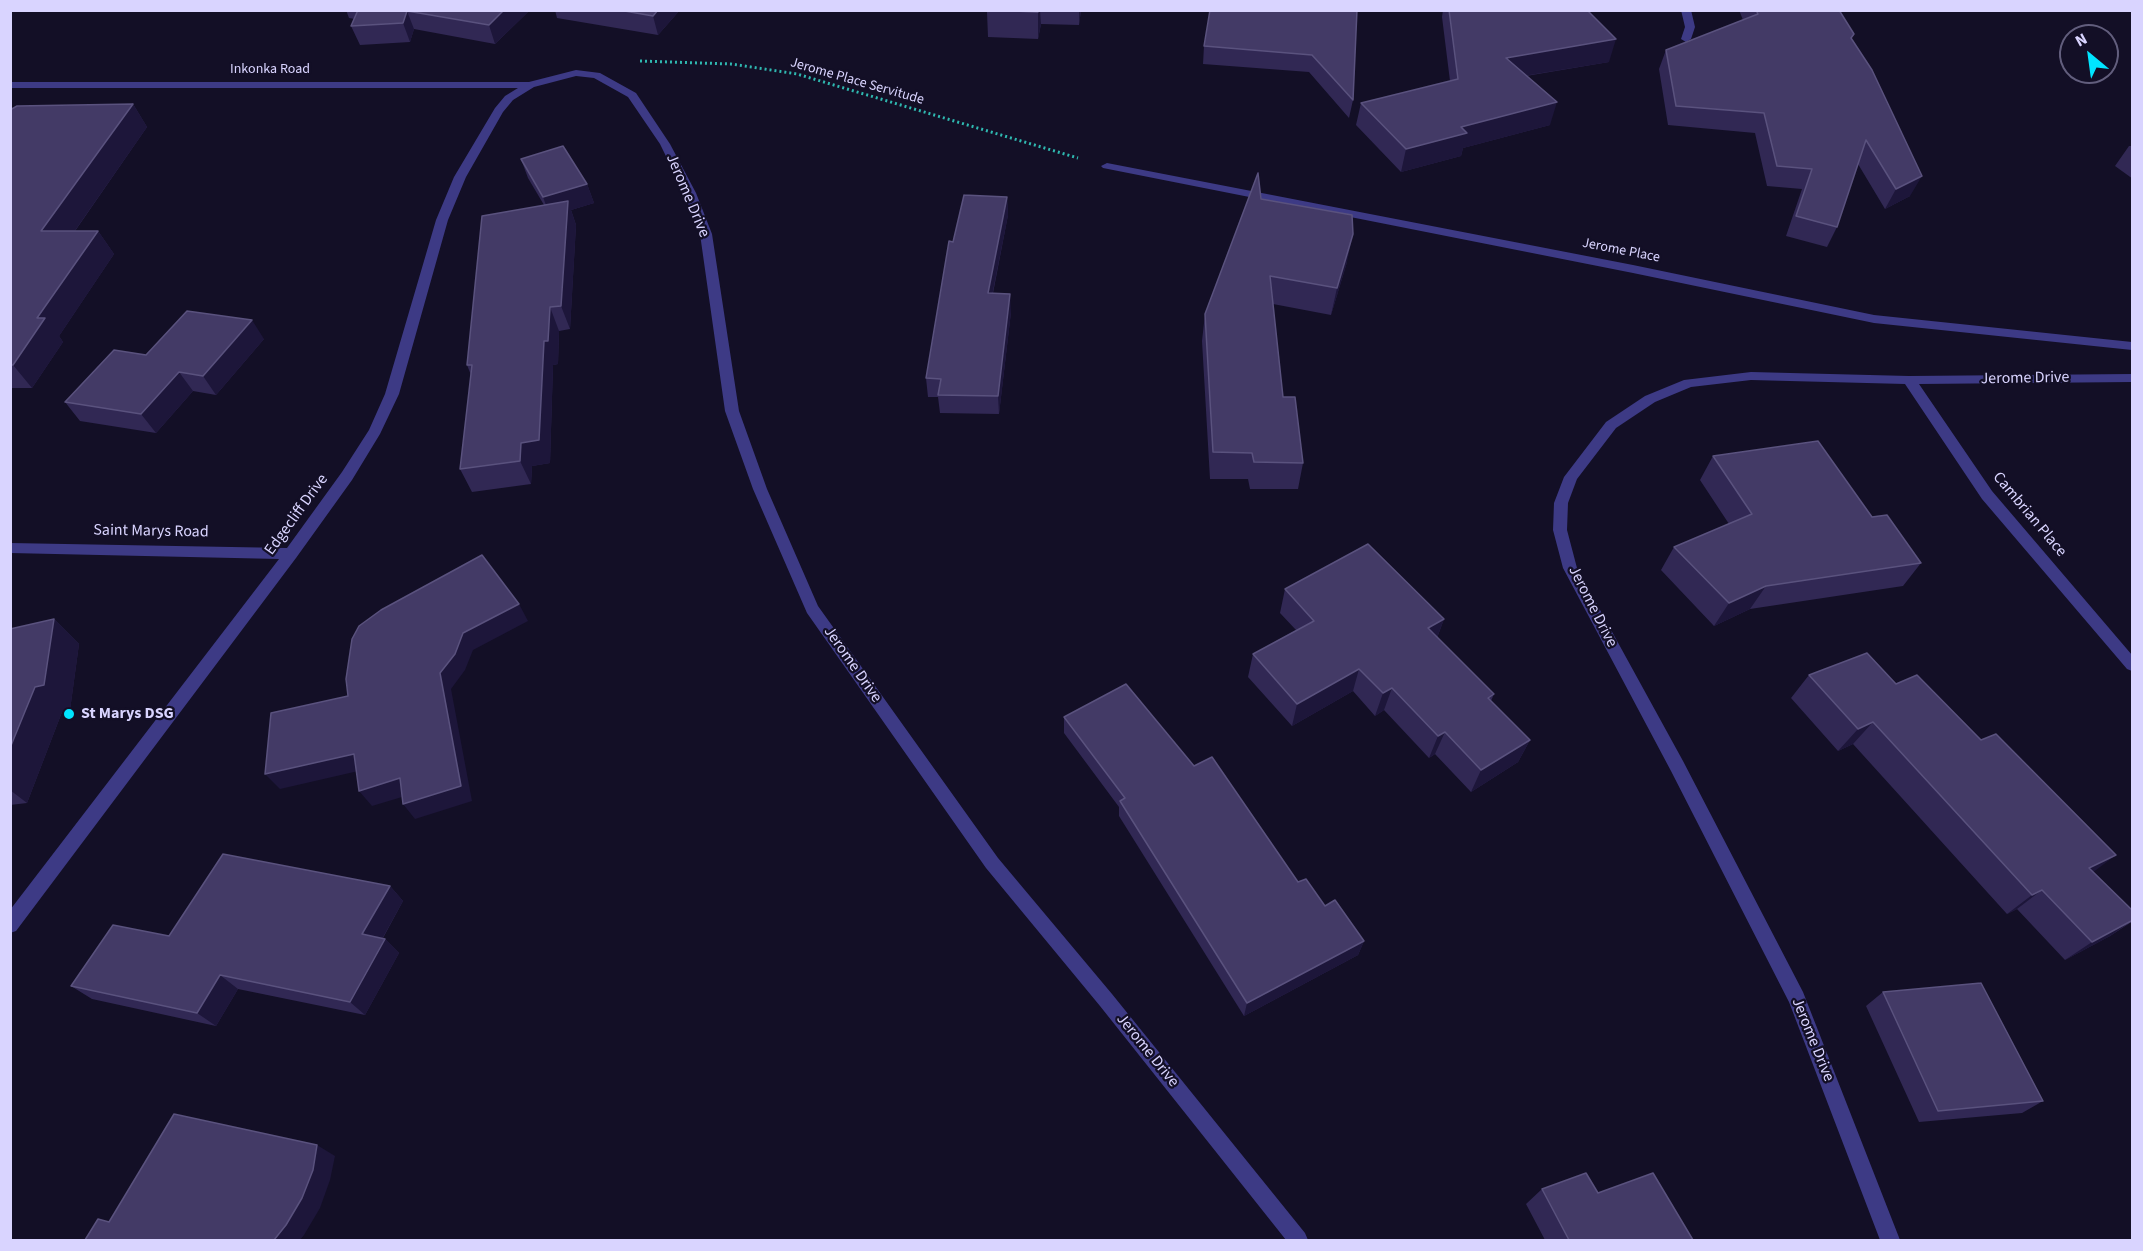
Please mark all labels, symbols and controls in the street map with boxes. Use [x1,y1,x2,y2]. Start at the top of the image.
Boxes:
north arrow [2059,24,2119,84]
text: N [2071,28,2091,52]
street label: Jerome Place Servitude [788,55,926,109]
street label: Inkonka Road [230,62,310,78]
street label: Jerome Drive [661,151,713,241]
street label: Jerome Place [1581,235,1661,267]
street label: Jerome Drive [1980,369,2070,389]
street label: Cambrian Place [1988,469,2070,561]
street label: Edgecliff Drive [261,471,333,559]
street label: Saint Marys Road [93,521,209,543]
street label: Jerome Drive [1563,563,1621,651]
street label: Jerome Drive [819,623,885,707]
place label: St Marys DSG [81,704,174,724]
marker: St Marys DSG [62,707,76,721]
street label: Jerome Drive [1786,995,1838,1085]
street label: Jerome Drive [1112,1010,1182,1092]

